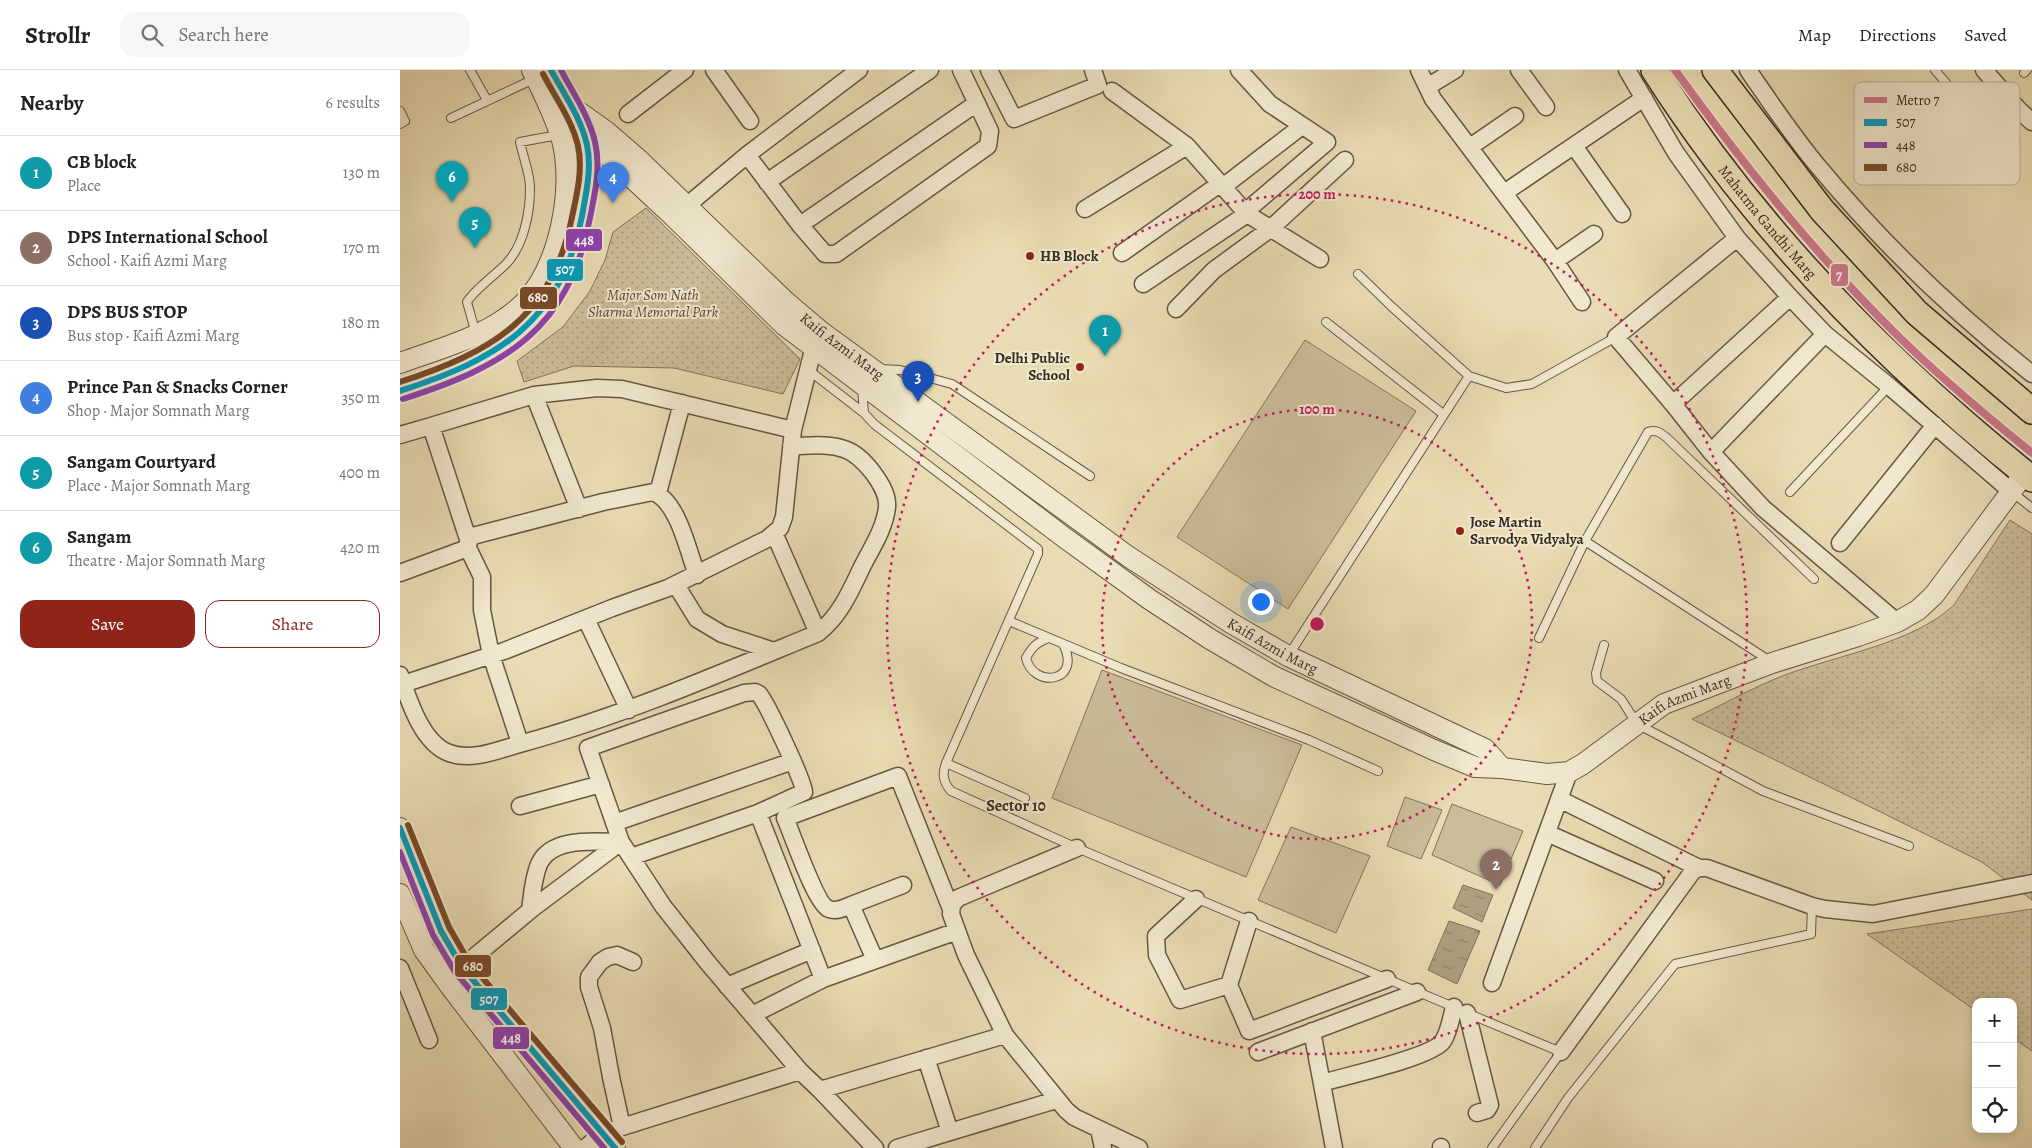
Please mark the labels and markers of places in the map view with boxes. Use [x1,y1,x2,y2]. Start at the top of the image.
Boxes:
pin: 6 [436,161,468,202]
pin: 4 [597,162,629,203]
pin: 5 [459,207,491,248]
place label: HB Block [1040,246,1099,266]
marker: HB Block [1024,250,1036,262]
pin: 1 [1089,315,1121,356]
place label: Delhi Public School [994,348,1070,385]
pin: 3 [902,361,934,402]
marker: Delhi Public School [1074,361,1086,373]
place label: Jose Martin Sarvodya Vidyalya [1470,512,1584,549]
marker: Jose Martin Sarvodya Vidyalya [1454,525,1466,537]
centre of rings [1308,615,1326,633]
pin: 2 [1480,849,1512,890]

